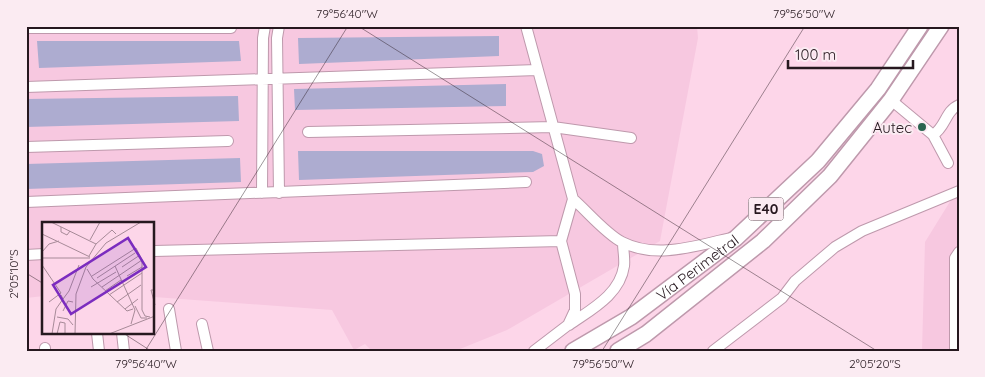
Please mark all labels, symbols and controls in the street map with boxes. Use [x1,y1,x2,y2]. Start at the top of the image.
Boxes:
text: 79°56'40"W [316,6,378,21]
text: 79°56'50"W [773,6,835,21]
scale bar [788,38,912,70]
text: 100 m [795,45,836,64]
place label: Autec [873,118,912,137]
marker: Autec [916,121,928,133]
road number: E40 [748,198,784,220]
inset map [42,222,155,334]
street label: Vía Perimetral [652,230,742,304]
text: 2°05'10"S [6,249,21,299]
text: 79°56'40"W [115,356,177,371]
text: 79°56'50"W [572,356,634,371]
text: 2°05'20"S [849,356,901,371]

